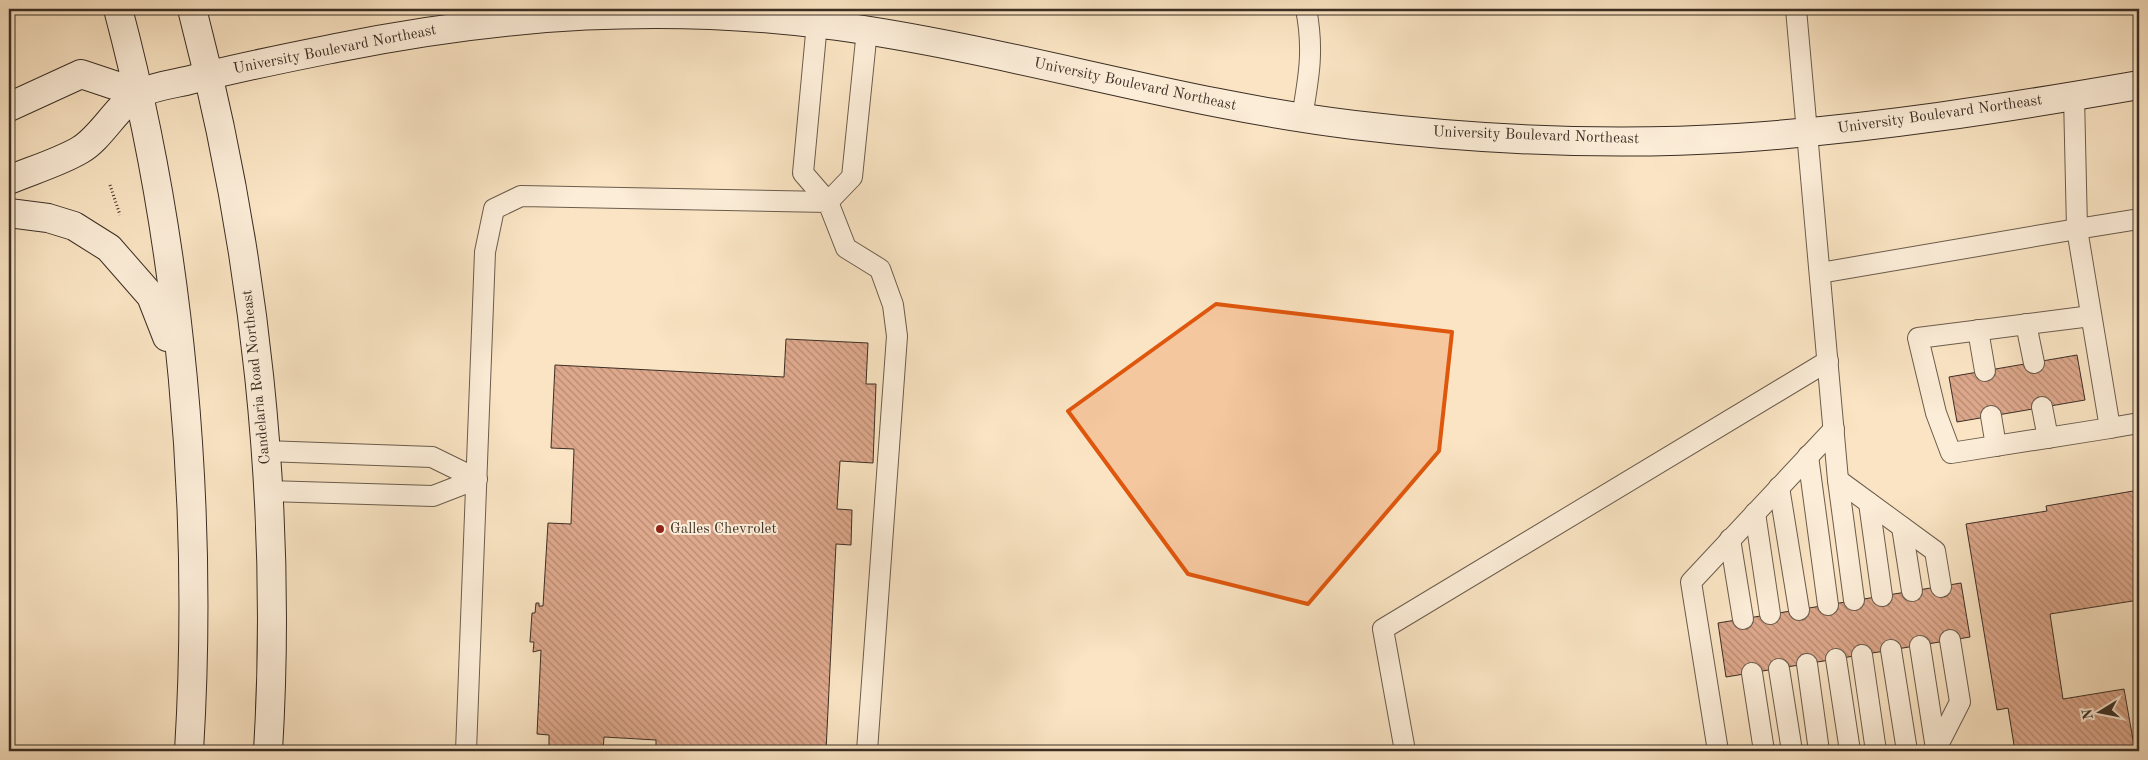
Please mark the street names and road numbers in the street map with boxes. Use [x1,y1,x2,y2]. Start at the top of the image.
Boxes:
street label: University Boulevard Northeast [232,23,438,77]
street label: University Boulevard Northeast [1032,56,1238,114]
street label: University Boulevard Northeast [1837,93,2043,137]
street label: University Boulevard Northeast [1433,125,1639,147]
street label: Candelaria Road Northeast [240,289,274,465]

